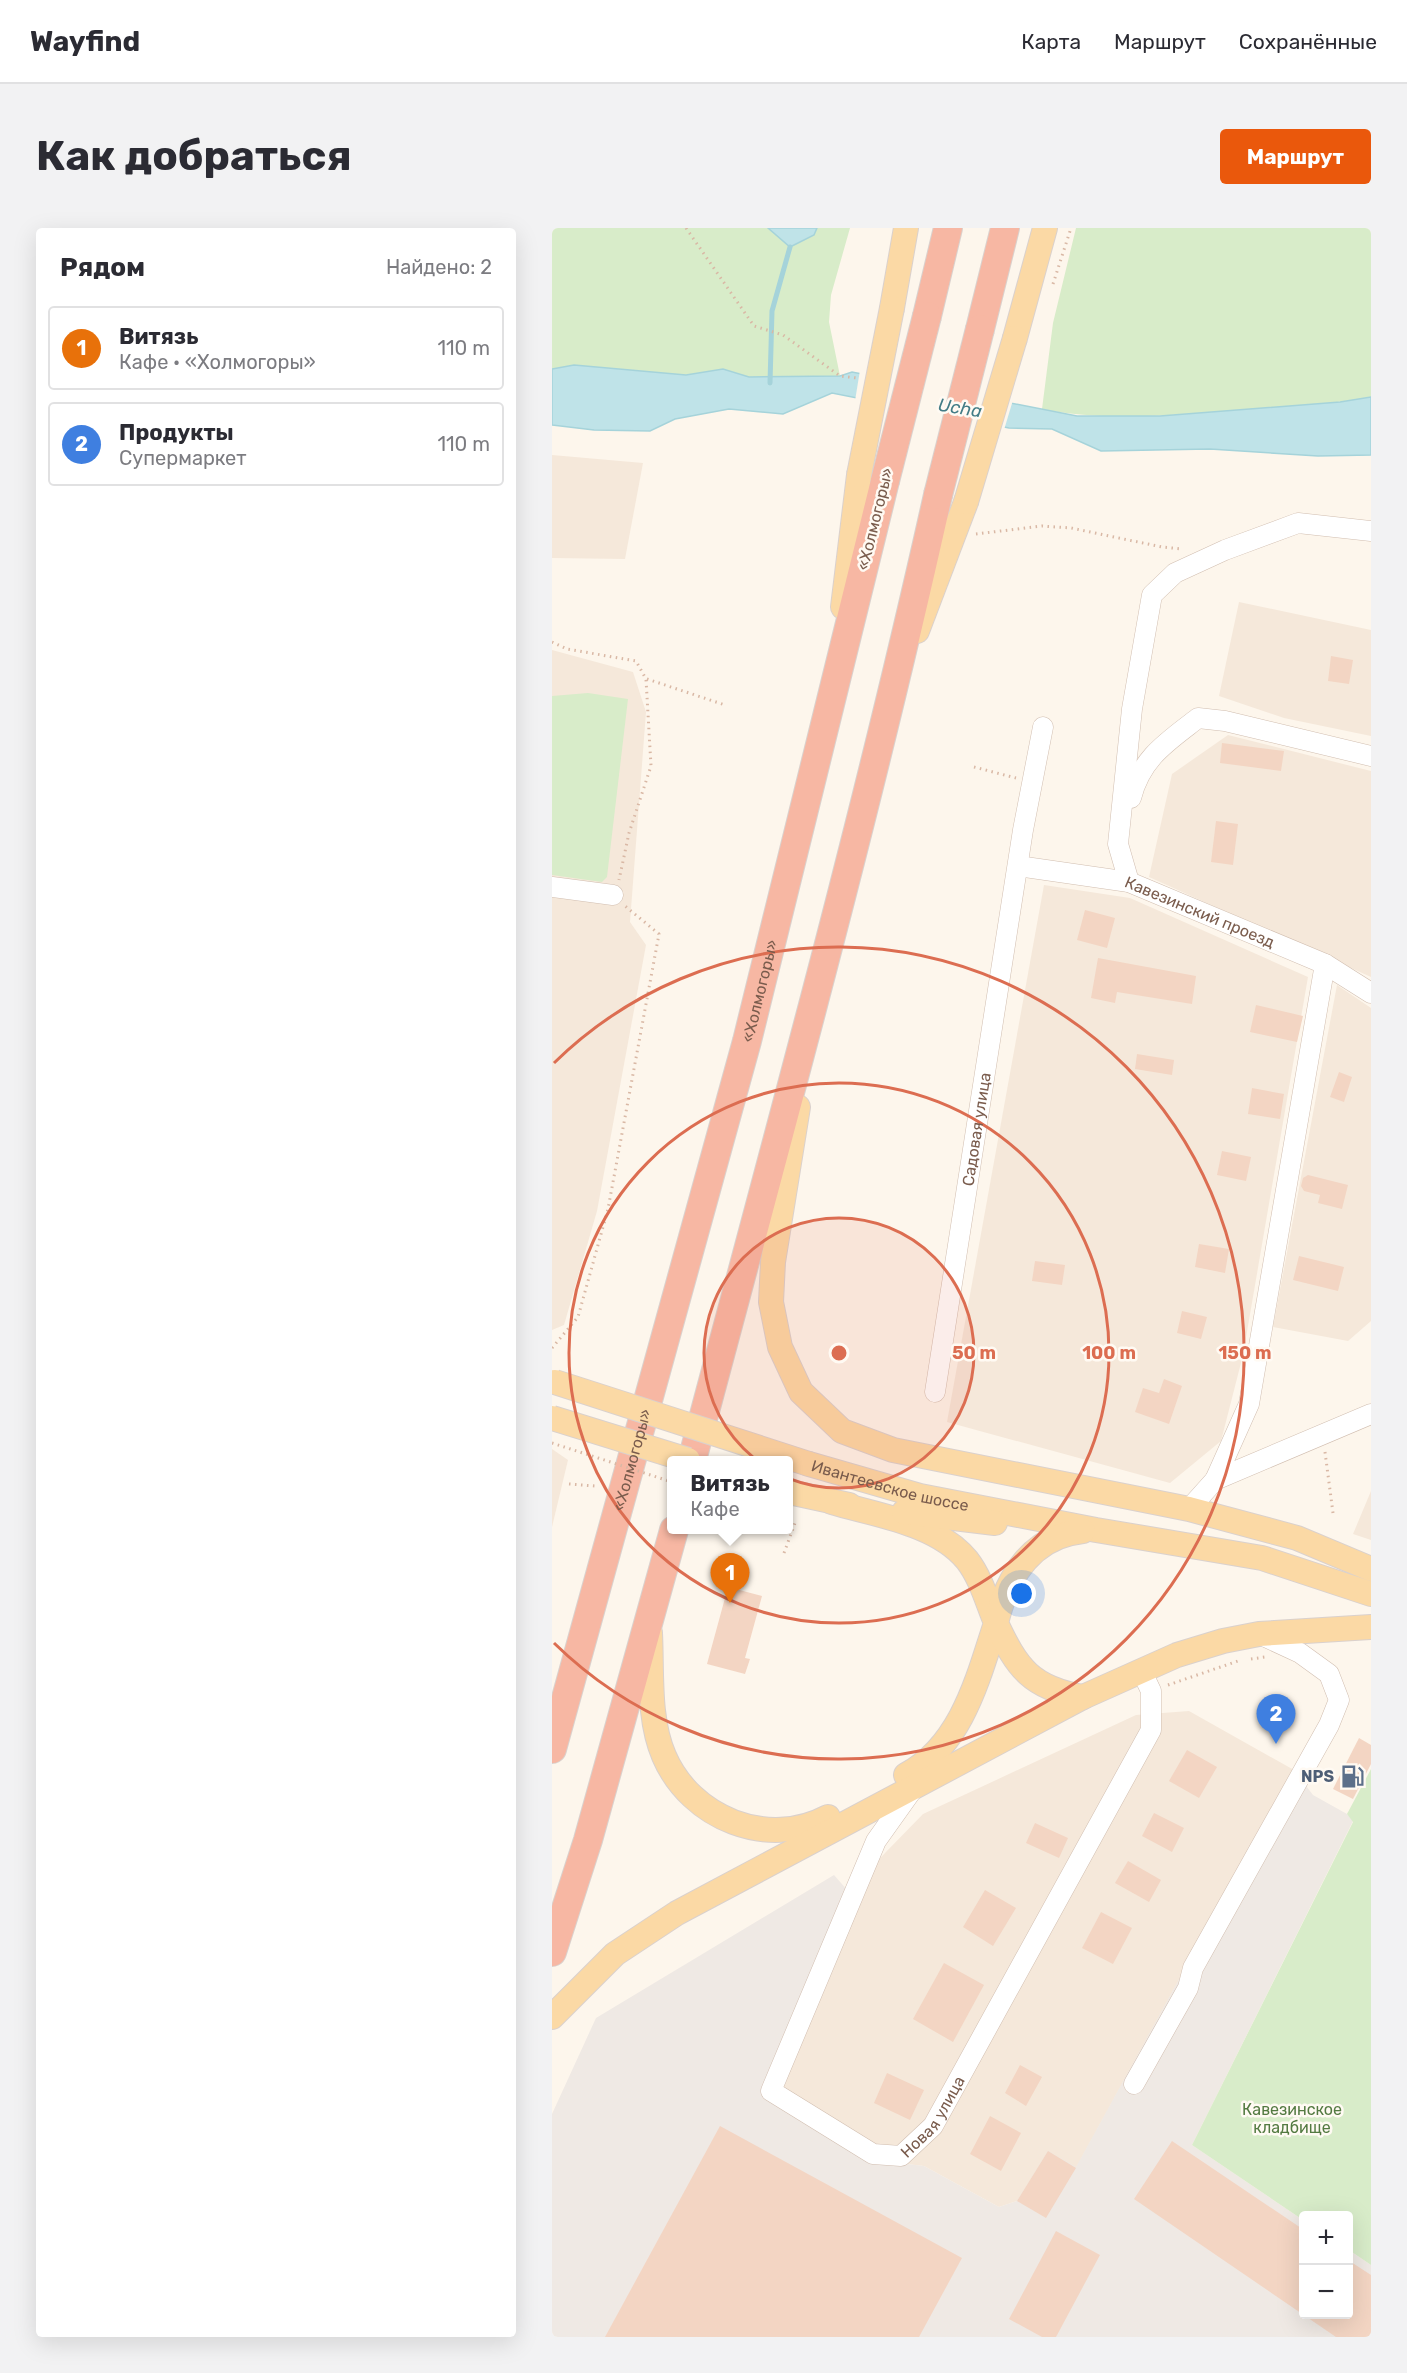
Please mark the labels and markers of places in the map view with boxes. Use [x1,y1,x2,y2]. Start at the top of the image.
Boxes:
centre of rings [829,1343,849,1363]
pin: 1 [710,1554,750,1603]
pin: 2 [1256,1694,1296,1744]
fuel station icon: NPS [1339,1763,1365,1789]
place label: NPS [1301,1767,1334,1786]

